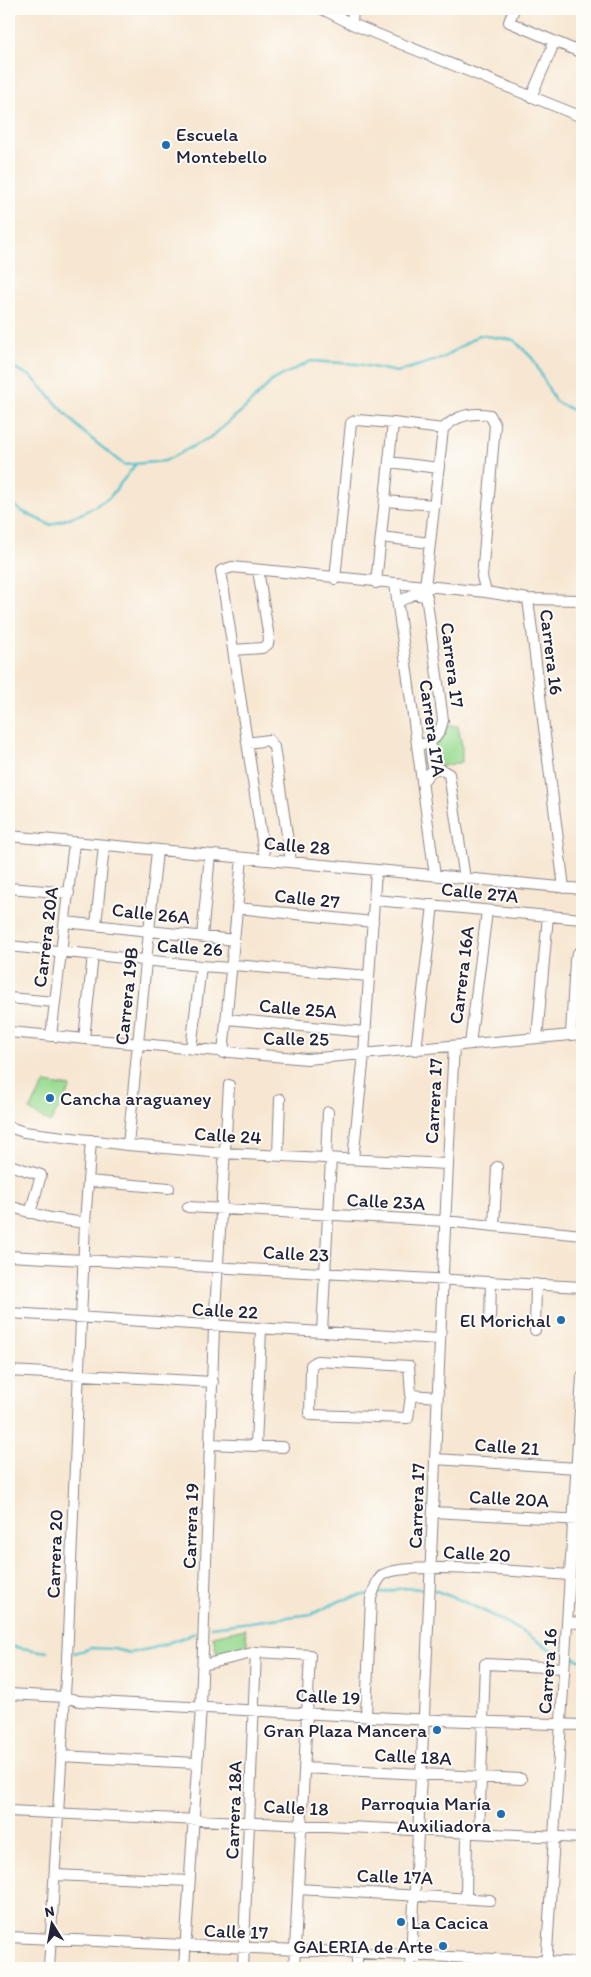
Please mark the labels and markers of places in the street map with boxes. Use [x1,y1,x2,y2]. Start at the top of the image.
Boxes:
place label: Escuela Montebello [176,123,267,168]
marker: Escuela Montebello [160,139,172,151]
place label: Cancha araguaney [60,1087,211,1110]
marker: Cancha araguaney [44,1092,56,1104]
place label: El Morichal [460,1309,552,1332]
marker: El Morichal [555,1314,567,1326]
place label: Gran Plaza Mancera [263,1719,427,1742]
marker: Gran Plaza Mancera [431,1724,443,1736]
place label: Parroquia María Auxiliadora [361,1792,491,1837]
marker: Parroquia María Auxiliadora [495,1808,507,1820]
place label: La Cacica [411,1911,489,1934]
marker: La Cacica [395,1916,407,1928]
place label: GALERIA de Arte [293,1935,433,1958]
marker: GALERIA de Arte [437,1940,449,1952]

